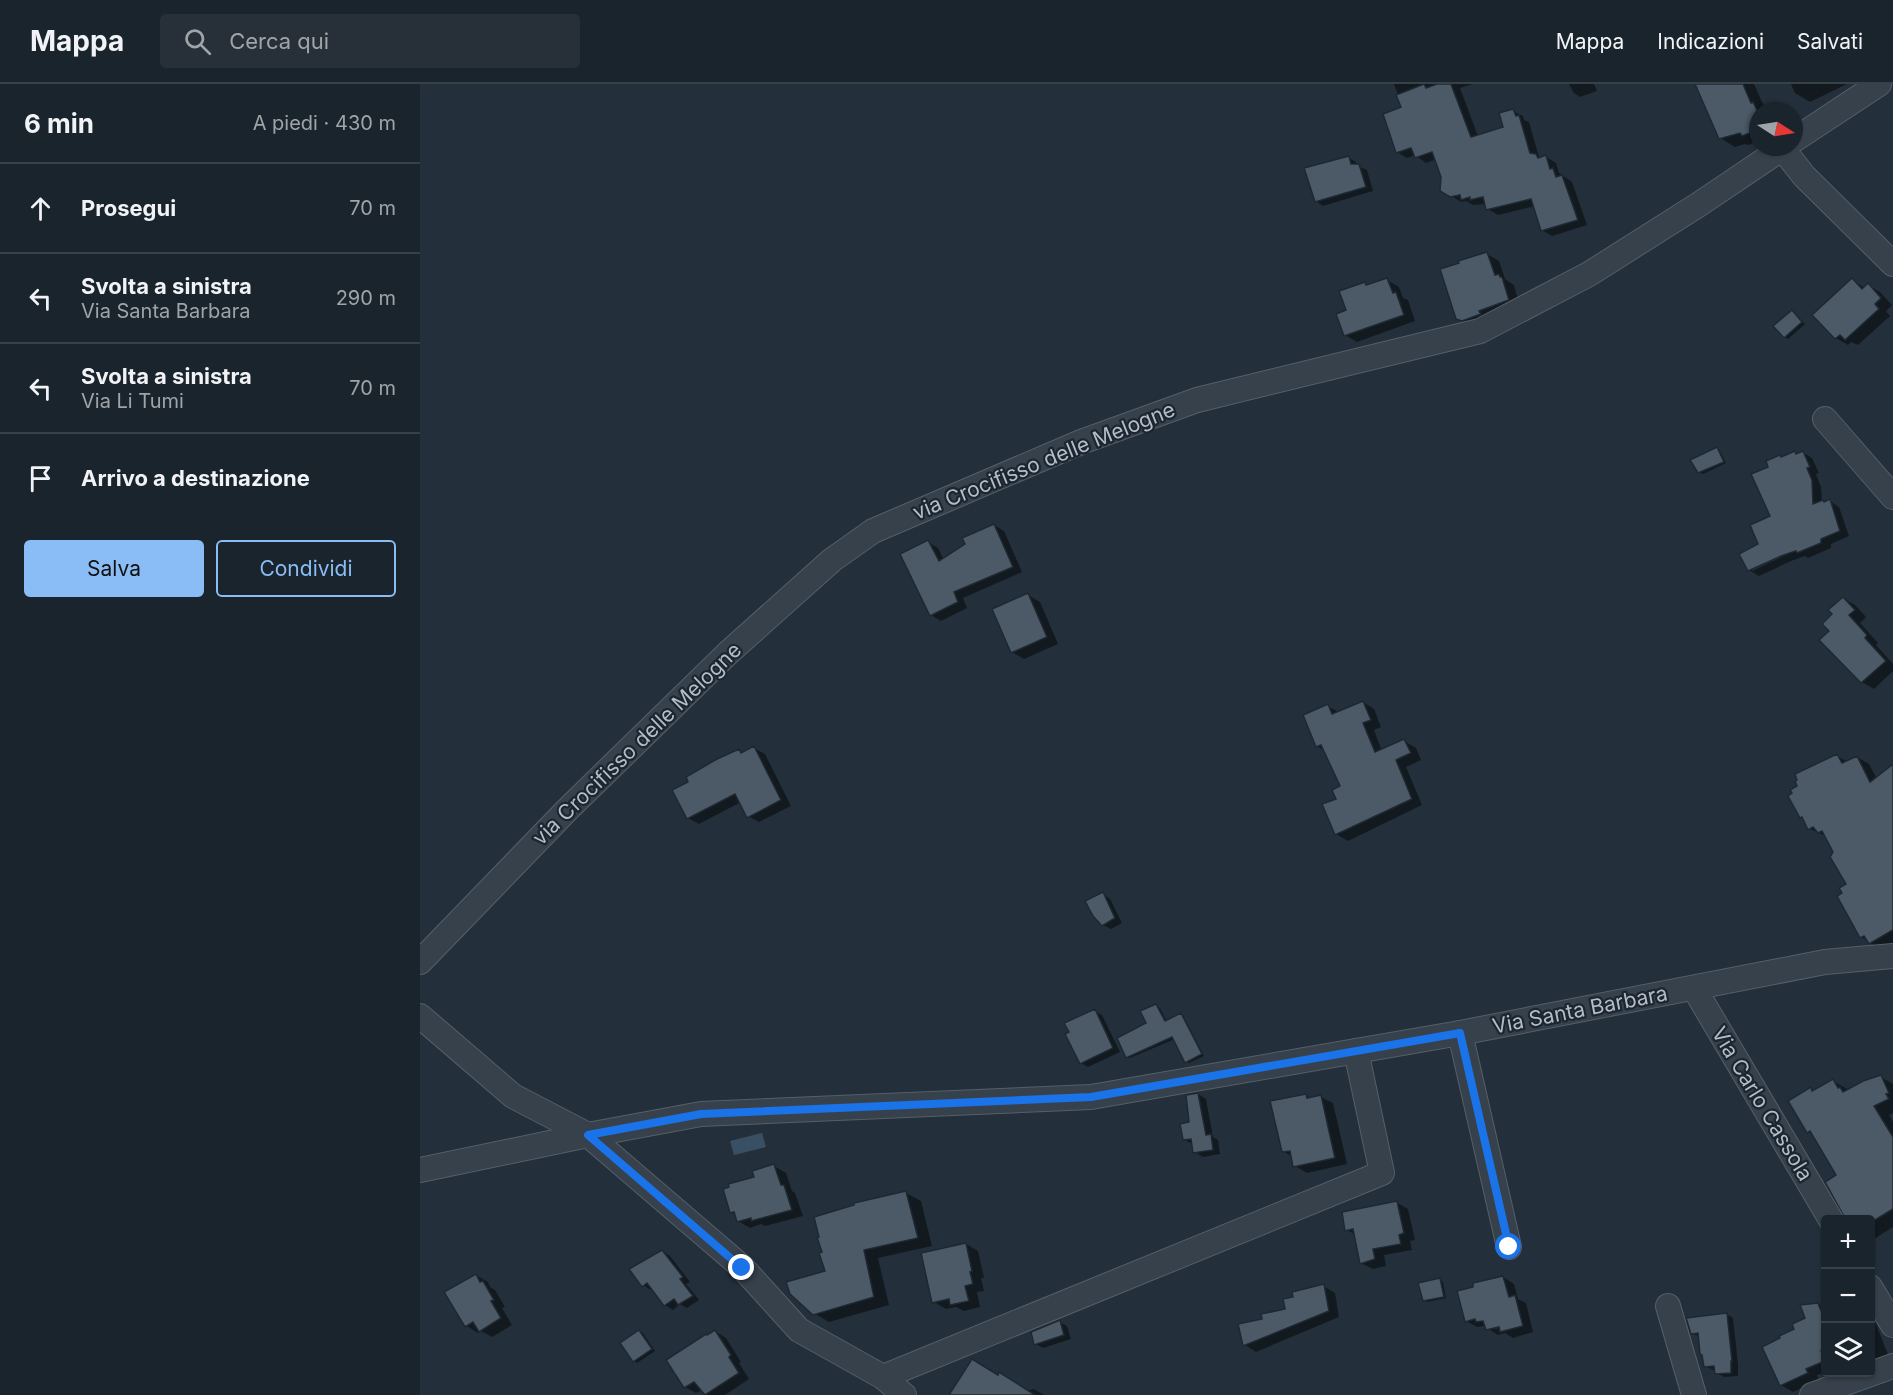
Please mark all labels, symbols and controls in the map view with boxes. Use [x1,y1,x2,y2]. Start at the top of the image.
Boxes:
search box [160,14,580,68]
text: Mappa [30,24,124,58]
icon: search [181,25,214,58]
text: Cerca qui [229,28,329,54]
text: Mappa [1556,29,1624,54]
text: Indicazioni [1657,29,1764,54]
text: Salvati [1797,29,1863,54]
north arrow [1749,102,1803,156]
text: 6 min [24,108,94,139]
text: A piedi · 430 m [253,111,396,135]
icon: ahead [24,192,57,225]
text: Prosegui [81,195,176,221]
text: 70 m [349,196,396,220]
text: Svolta a sinistra [81,273,252,299]
icon: left [24,282,57,315]
text: 290 m [336,286,396,310]
text: Via Santa Barbara [81,299,250,323]
text: Svolta a sinistra [81,363,252,389]
icon: left [24,372,57,405]
text: 70 m [349,376,396,400]
text: Via Li Tumi [81,389,184,413]
street label: via Crocifisso delle Melogne [909,396,1179,525]
icon: arrive [24,462,57,495]
text: Arrivo a destinazione [81,465,310,491]
button: Salva [24,540,204,597]
button: Condividi [216,540,396,597]
street label: via Crocifisso delle Melogne [527,637,746,850]
street label: Via Santa Barbara [1490,980,1670,1039]
street label: Via Carlo Cassola [1707,1022,1818,1185]
map controls [1821,1215,1875,1377]
button: + [1821,1215,1875,1269]
route start [1495,1233,1521,1259]
route end [728,1254,754,1280]
button: − [1821,1269,1875,1323]
button: layers [1821,1323,1875,1377]

